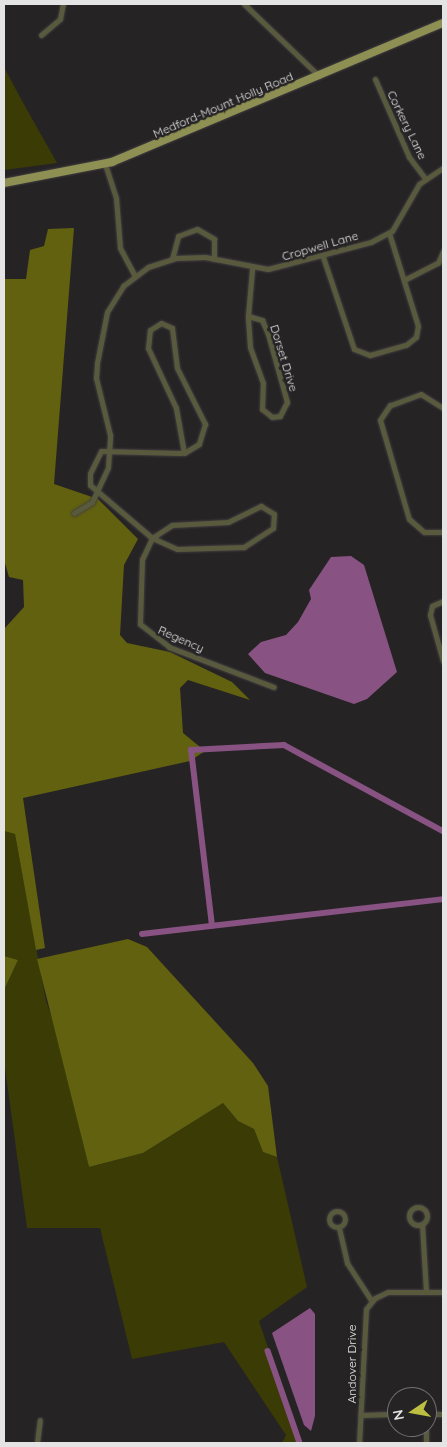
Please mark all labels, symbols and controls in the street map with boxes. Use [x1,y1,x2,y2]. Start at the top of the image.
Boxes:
street label: Medford-Mount Holly Road [151,69,295,141]
street label: Corkery Lane [384,88,430,162]
street label: Cropwell Lane [280,228,360,264]
street label: Dorset Drive [267,323,301,393]
street label: Regency [156,623,206,655]
street label: Andover Drive [345,1324,359,1404]
north arrow [387,1387,437,1437]
text: N [388,1408,408,1422]

